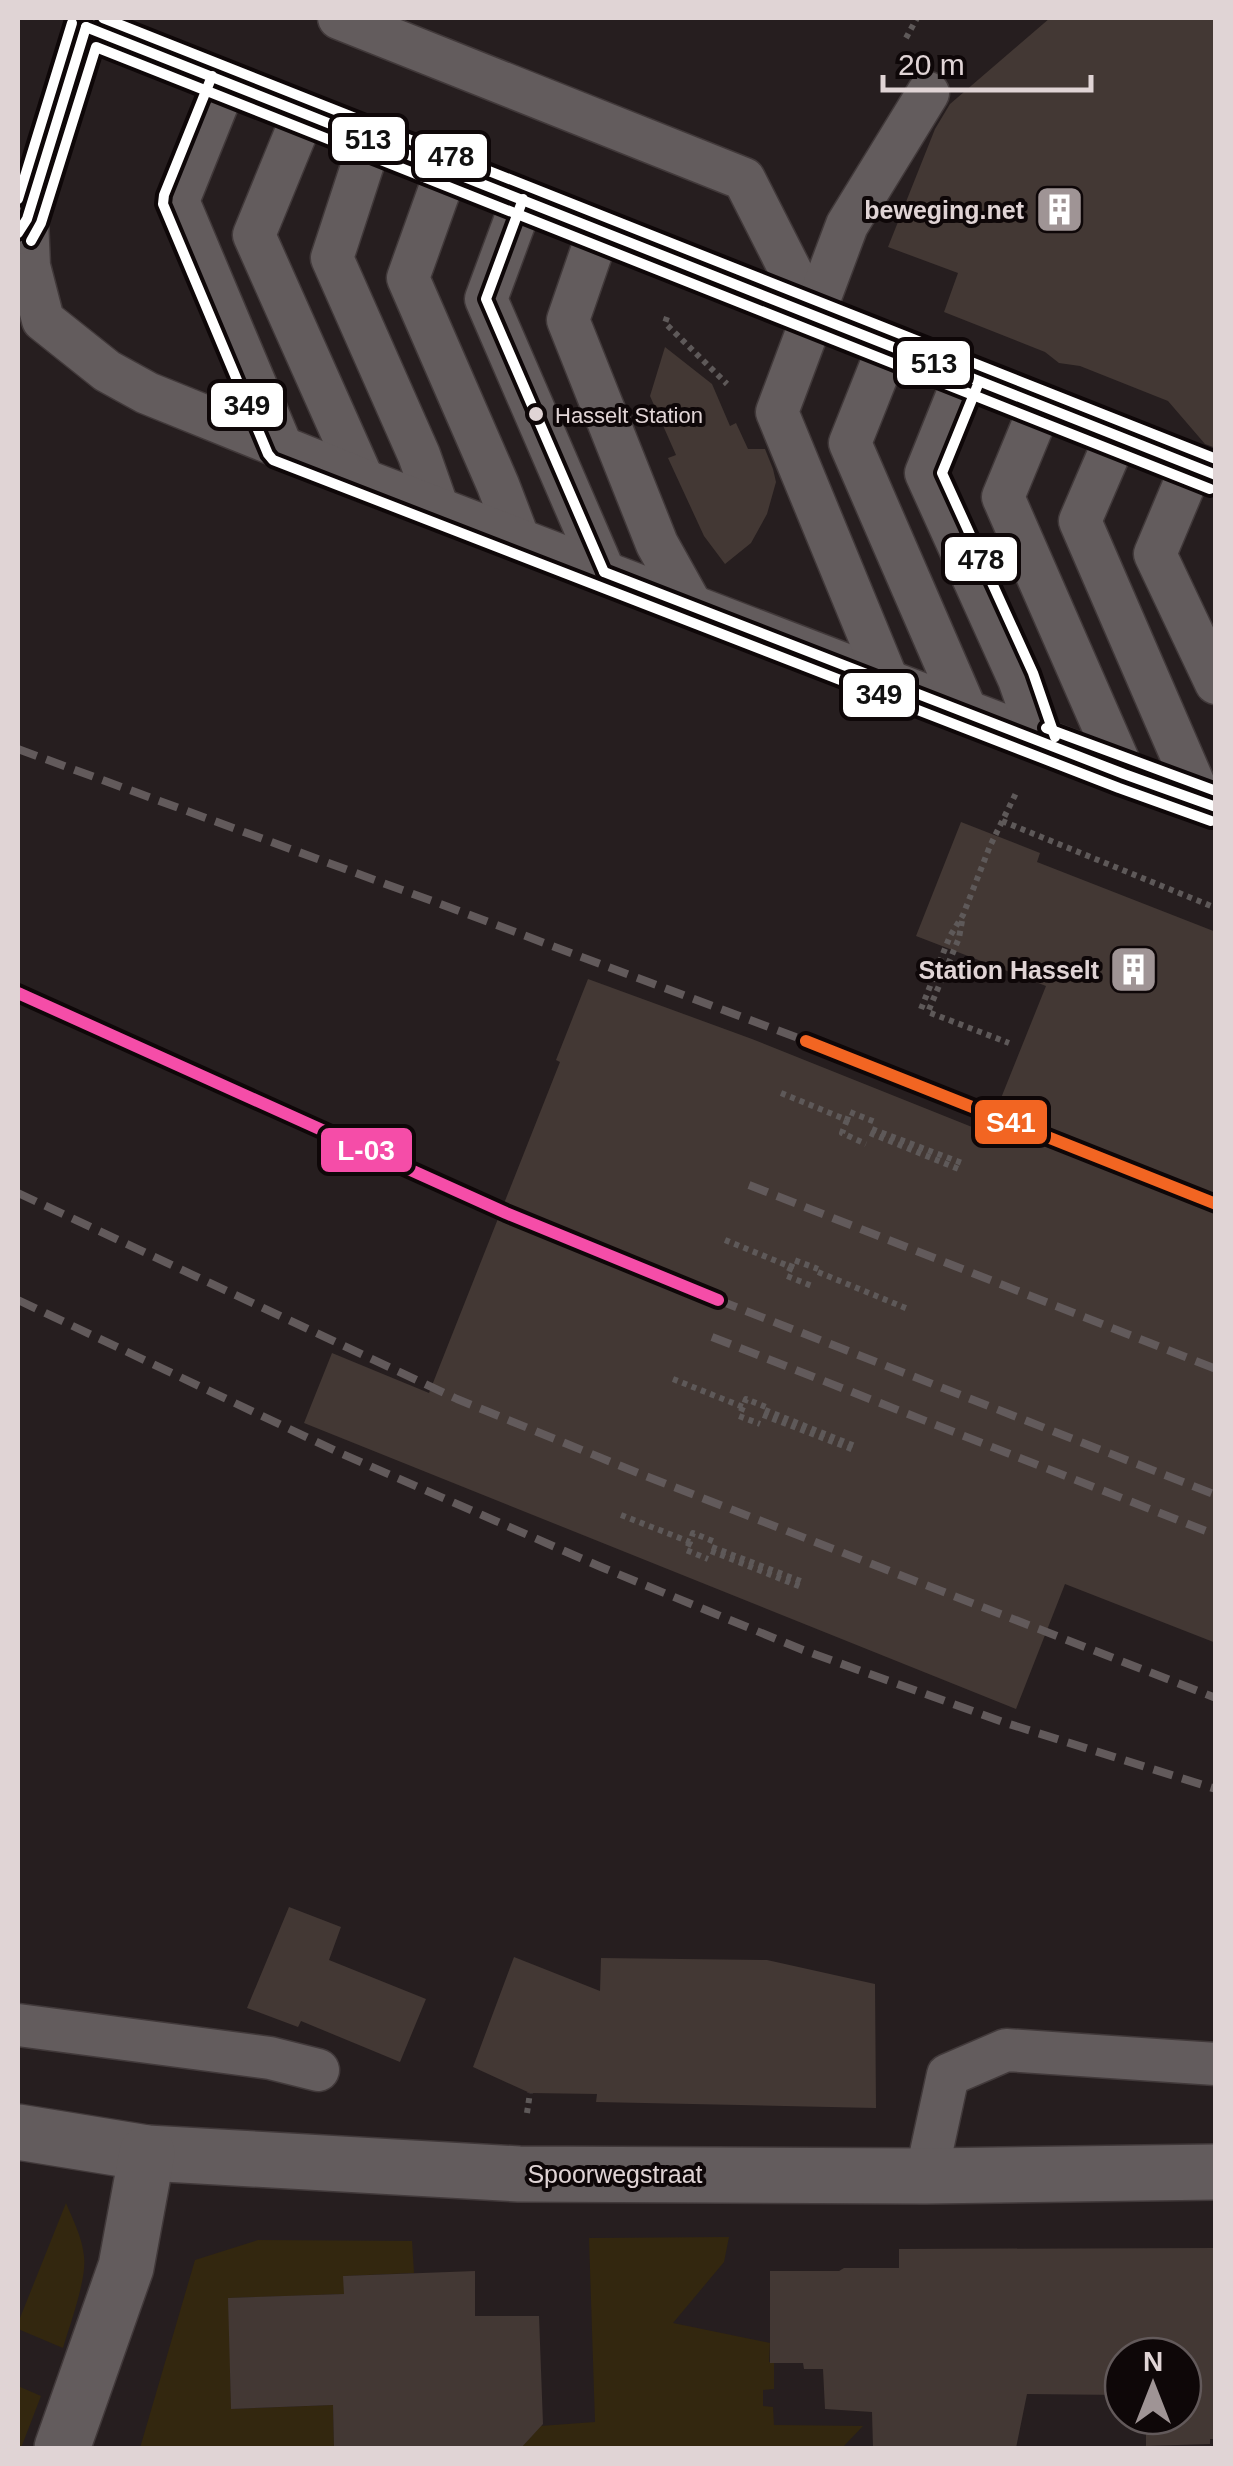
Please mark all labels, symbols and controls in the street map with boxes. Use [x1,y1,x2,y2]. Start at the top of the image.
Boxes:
scale bar [883,30,1090,92]
text: 20 m [898,48,965,81]
line badge: 513 [330,115,407,163]
text: 513 [345,124,391,155]
line badge: 478 [413,132,489,180]
text: 478 [428,141,474,172]
building icon: beweging.net [1033,184,1085,236]
place label: beweging.net [864,196,1025,224]
line badge: 513 [895,339,972,387]
text: 513 [911,348,957,379]
line badge: 349 [209,381,285,429]
text: 349 [224,390,270,421]
place label: Hasselt Station [555,403,703,428]
marker: Hasselt Station [526,404,546,424]
line badge: 478 [943,535,1019,583]
text: 478 [958,544,1004,575]
line badge: 349 [841,671,917,719]
text: 349 [856,679,902,710]
building icon: Station Hasselt [1108,944,1160,996]
place label: Station Hasselt [918,956,1100,984]
line badge: S41 [973,1098,1049,1146]
text: S41 [986,1107,1036,1138]
line badge: L-03 [319,1126,414,1174]
text: L-03 [337,1135,395,1166]
street label: Spoorwegstraat [527,2160,703,2188]
north arrow [1103,2336,1203,2436]
text: N [1143,2346,1163,2377]

